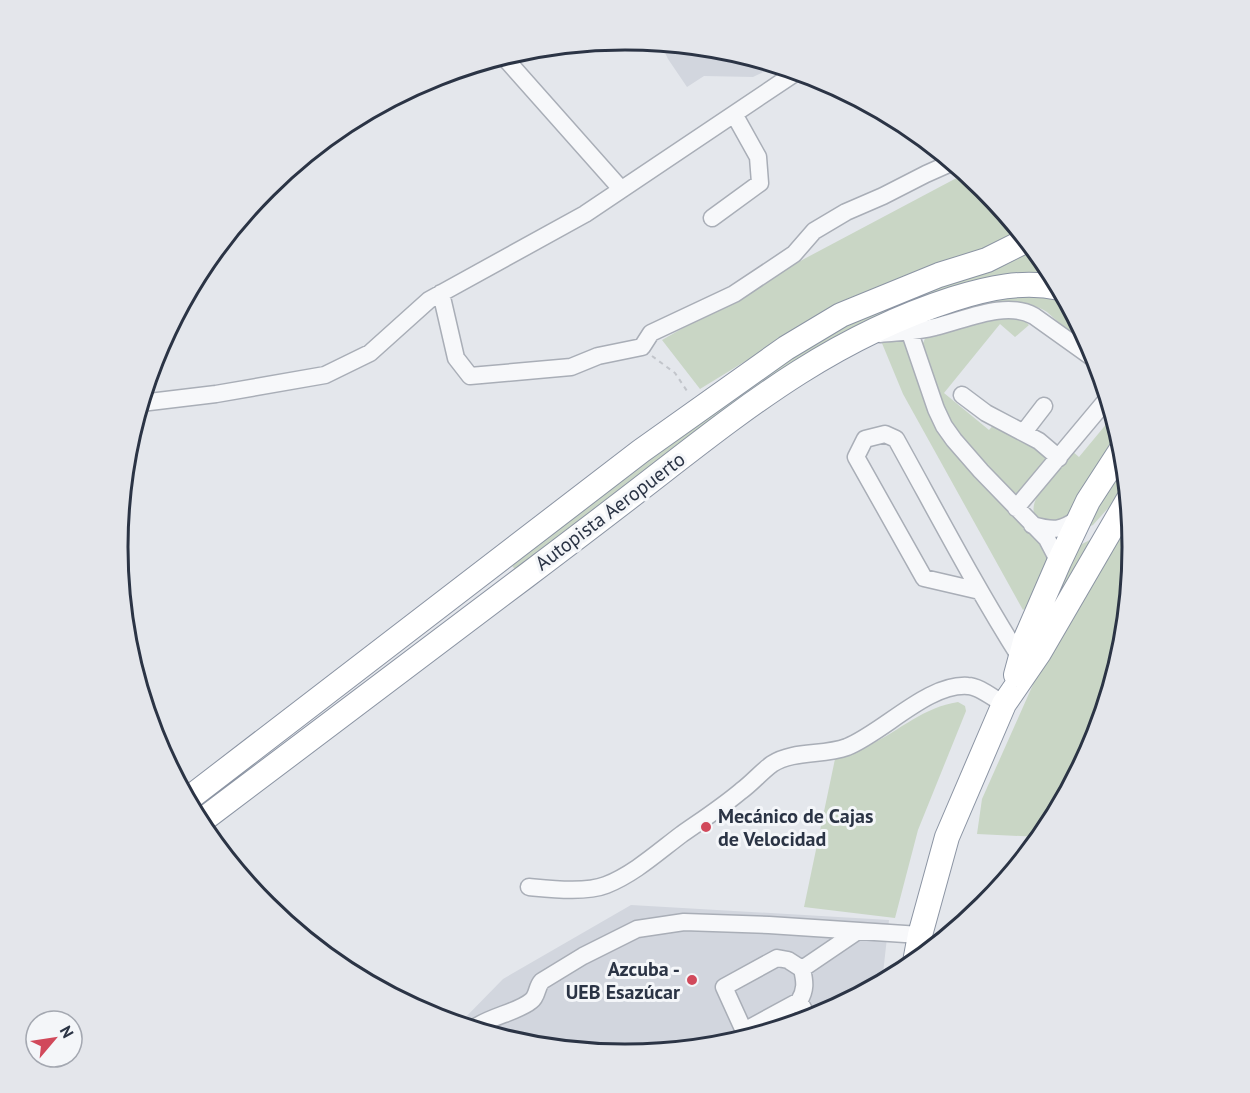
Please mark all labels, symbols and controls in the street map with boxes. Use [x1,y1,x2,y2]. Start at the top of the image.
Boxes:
street label: Autopista Aeropuerto [530,446,690,576]
place label: Mecánico de Cajas de Velocidad [718,803,873,852]
marker: Mecánico de Cajas de Velocidad [699,820,713,834]
place label: Azcuba - UEB Esazúcar [566,956,680,1005]
marker: Azcuba - UEB Esazúcar [685,973,699,987]
north arrow [24,1009,84,1069]
text: N [56,1022,78,1041]

